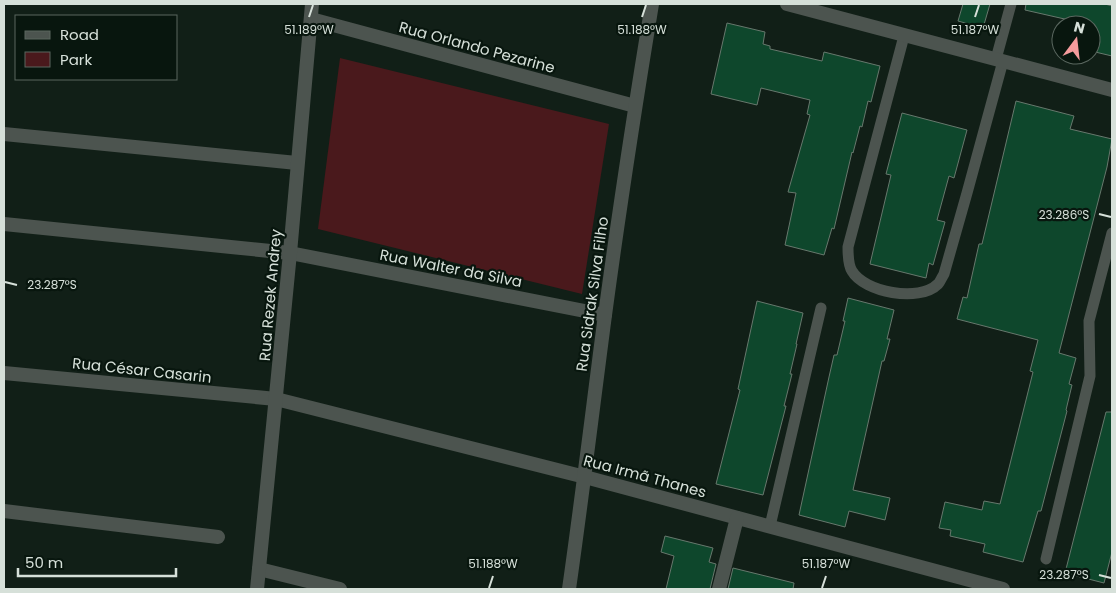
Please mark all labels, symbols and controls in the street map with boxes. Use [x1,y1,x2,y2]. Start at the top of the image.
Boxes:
legend [15,15,178,80]
north arrow [1051,15,1101,65]
street label: Rua Orlando Pezarine [397,16,557,78]
text: N [1072,16,1087,38]
text: 51.189°W [284,21,334,38]
text: 51.188°W [617,21,667,38]
text: 51.187°W [951,21,1000,38]
text: Road [60,24,99,45]
text: Park [60,49,92,70]
text: 23.286°S [1039,206,1089,223]
street label: Rua Sidrak Silva Filho [571,215,613,373]
street label: Rua Rezek Andrey [254,228,286,362]
street label: Rua Walter da Silva [378,244,524,292]
text: 23.287°S [27,276,77,293]
street label: Rua César Casarin [71,352,213,388]
street label: Rua Irmã Thanes [581,450,709,503]
scale bar [18,546,175,578]
text: 50 m [25,552,63,573]
text: 51.188°W [468,555,518,572]
text: 51.187°W [802,555,851,572]
text: 23.287°S [1039,566,1089,583]

